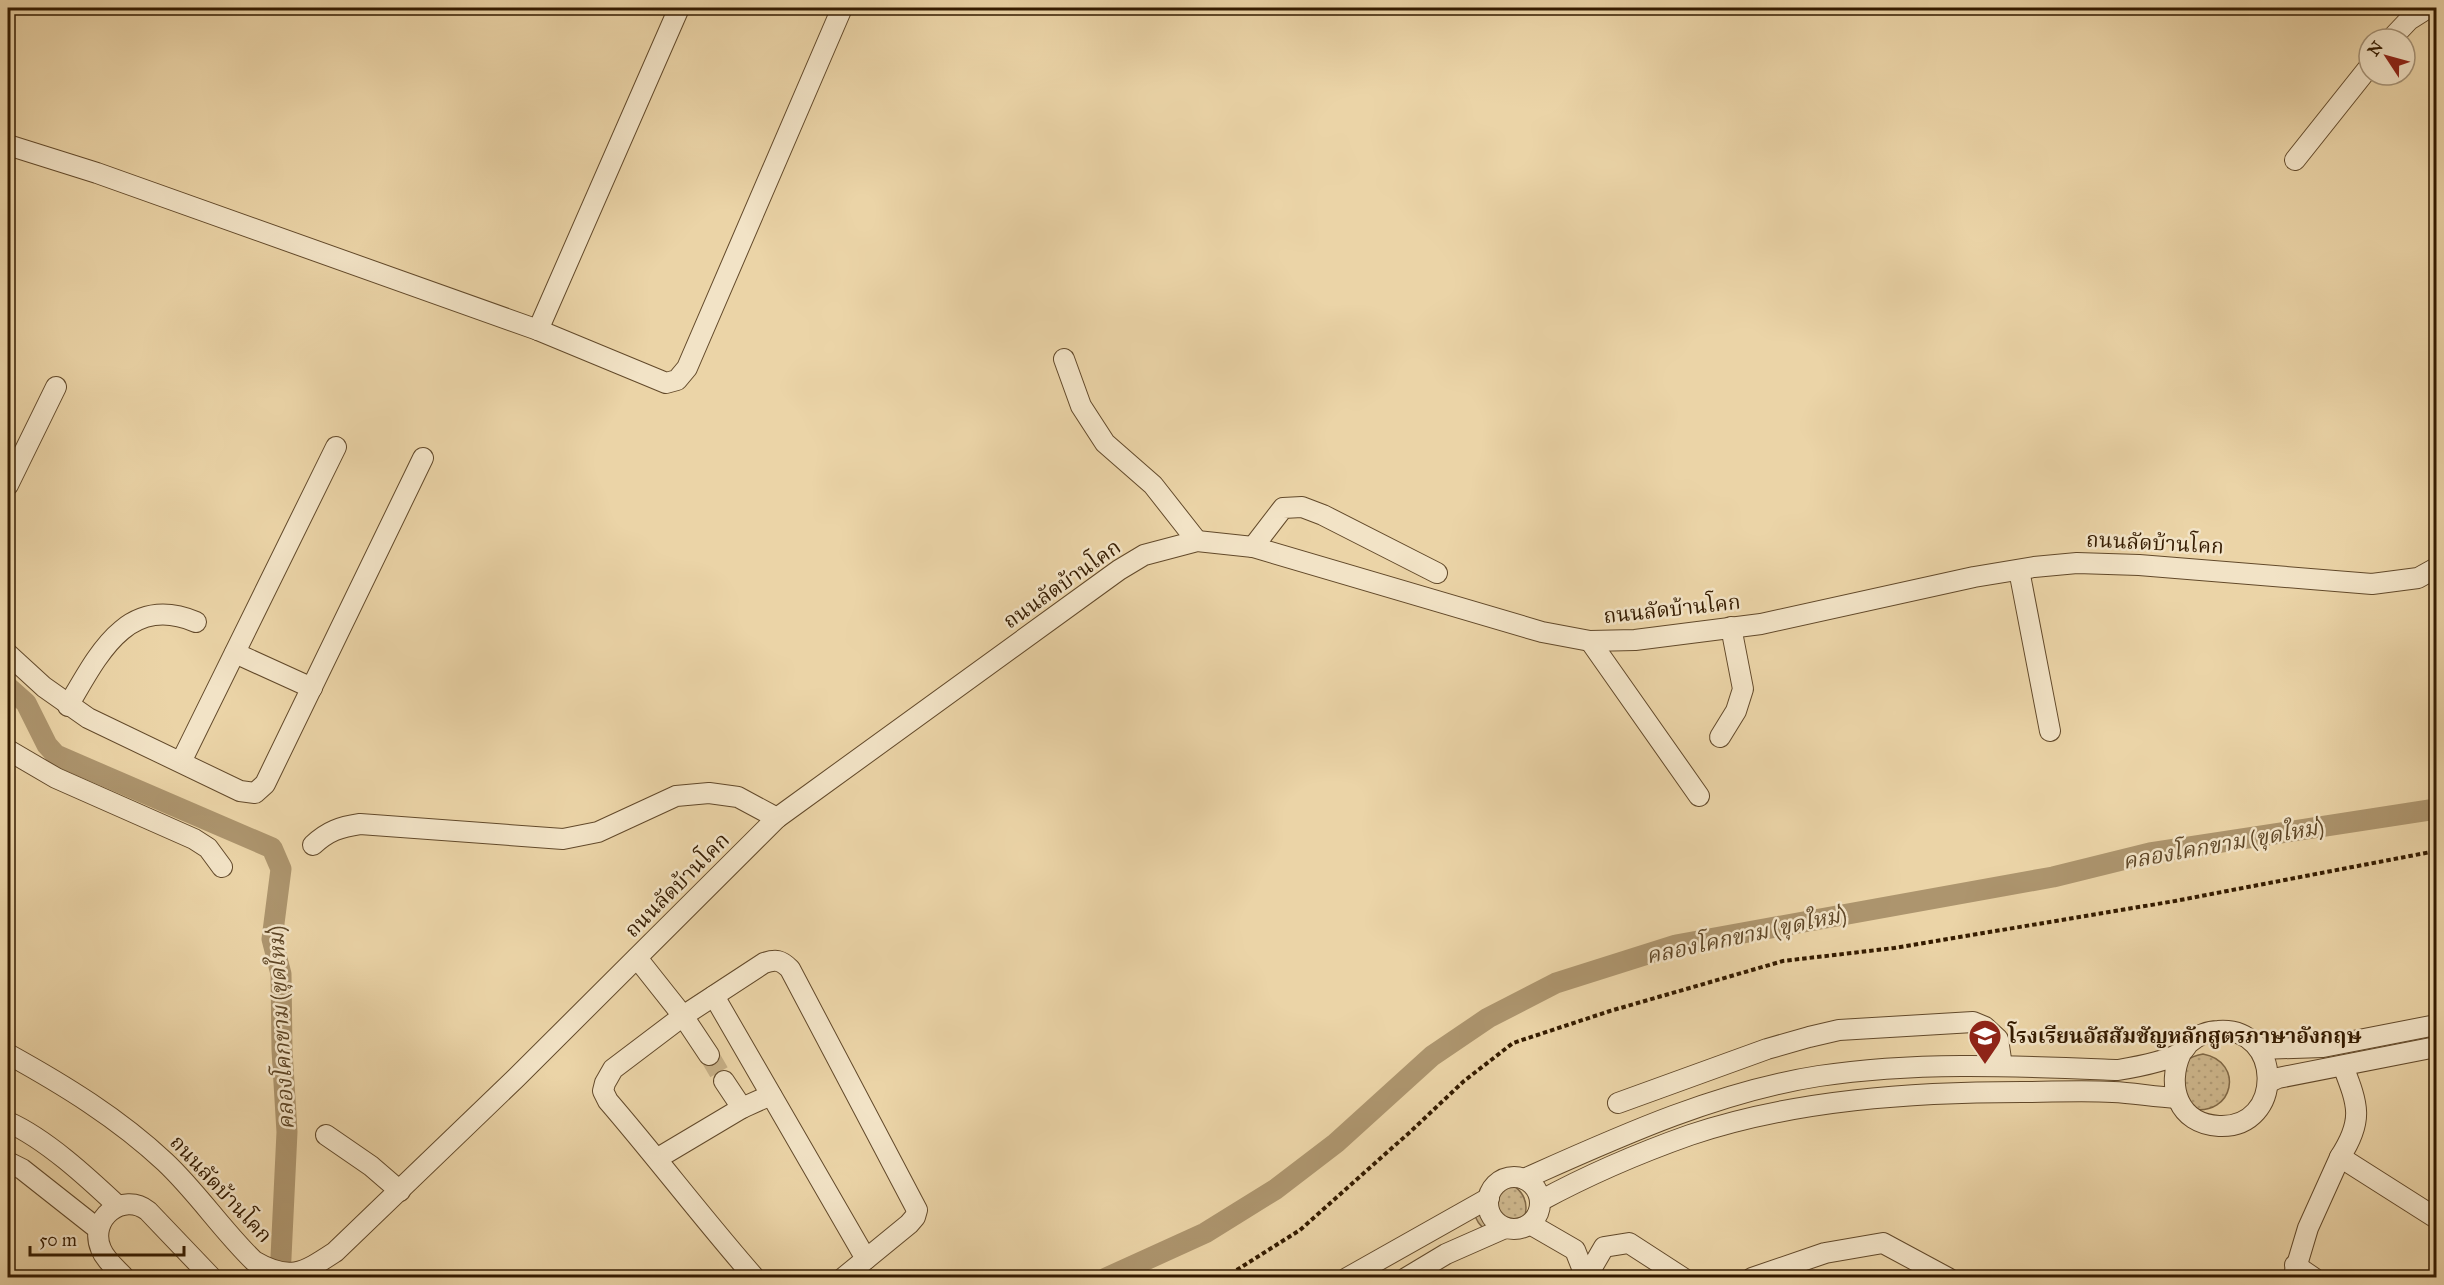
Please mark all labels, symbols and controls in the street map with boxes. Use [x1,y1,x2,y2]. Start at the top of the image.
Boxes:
north arrow [2357,27,2417,87]
text: N [2364,37,2387,60]
street label: ถนนลัดบ้านโคก [2085,524,2225,560]
street label: ถนนลัดบ้านโคก [997,532,1126,634]
street label: ถนนลัดบ้านโคก [1602,587,1742,629]
water label: คลองโคกขาม (ขุดใหม่) [2120,811,2326,876]
street label: ถนนลัดบ้านโคก [618,826,735,943]
water label: คลองโคกขาม (ขุดใหม่) [1643,899,1849,970]
water label: คลองโคกขาม (ขุดใหม่) [260,925,301,1131]
school or university icon: โรงเรียนอัสสัมชัญหลักสูตรภาษาอังกฤษ [1967,1018,2003,1065]
place label: โรงเรียนอัสสัมชัญหลักสูตรภาษาอังกฤษ [2007,1021,2362,1049]
street label: ถนนลัดบ้านโคก [164,1128,279,1248]
scale bar [30,1219,184,1257]
text: 50 m [39,1229,77,1251]

